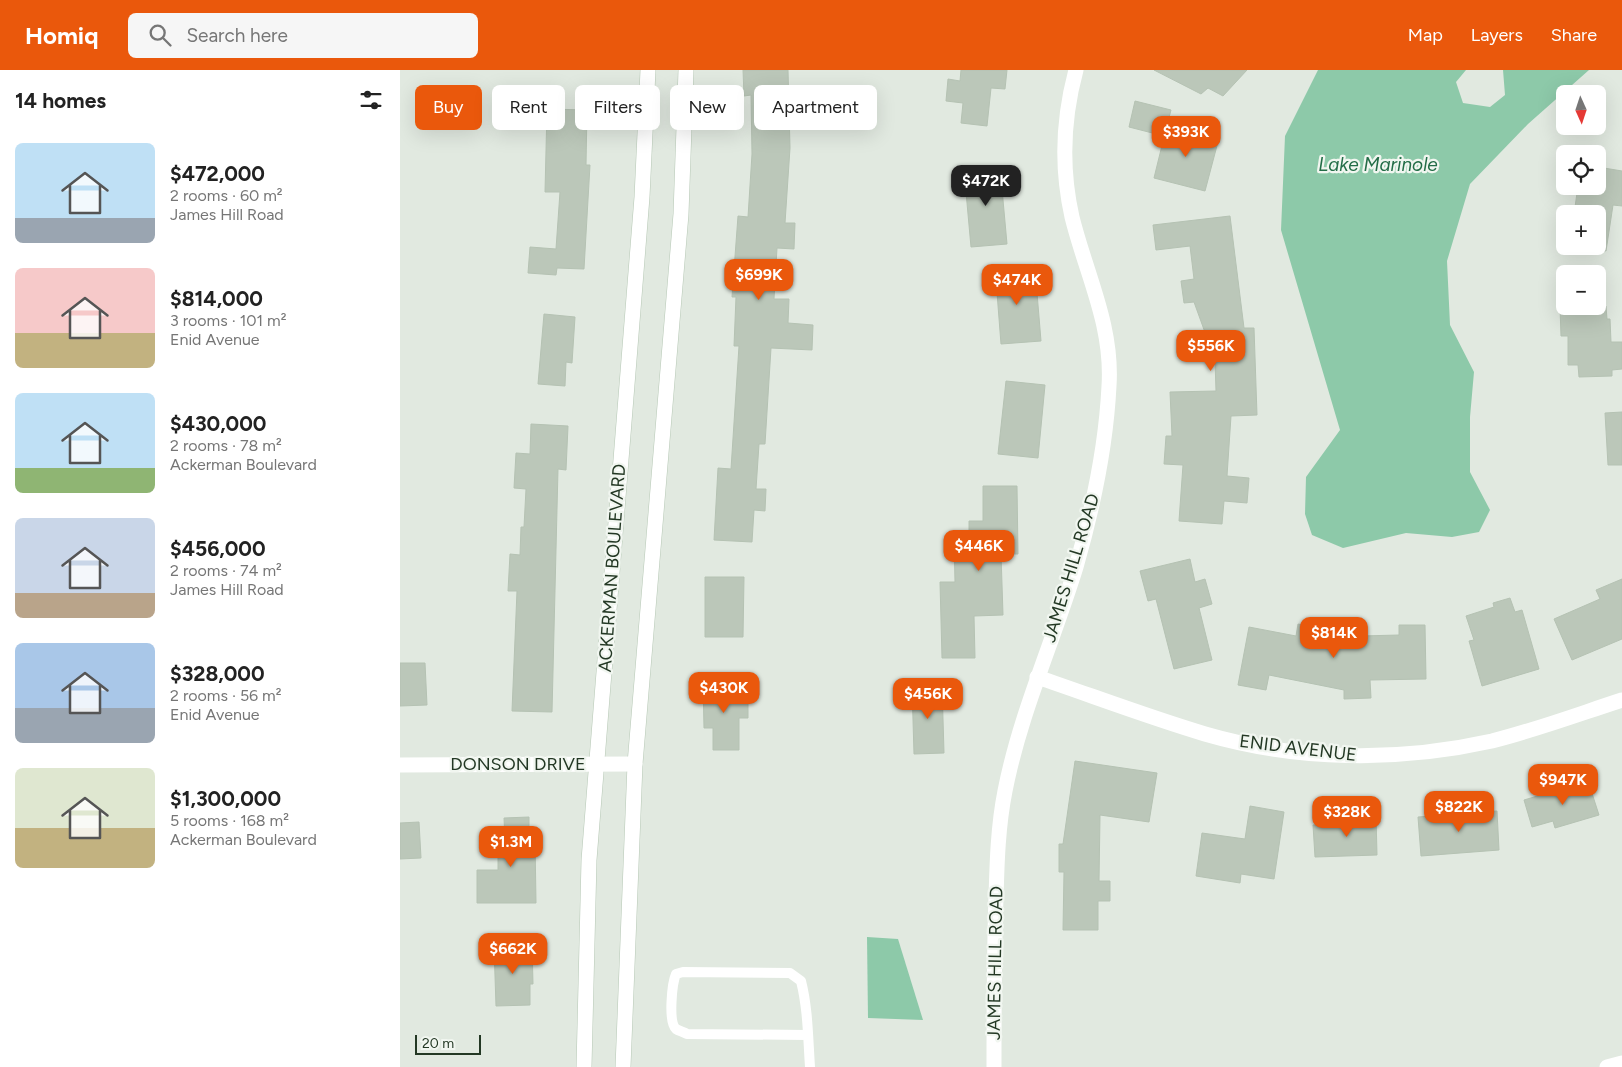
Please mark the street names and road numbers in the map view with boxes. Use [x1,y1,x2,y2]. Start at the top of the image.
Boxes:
street label: ACKERMAN BOULEVARD [594,463,630,673]
street label: JAMES HILL ROAD [1038,491,1104,645]
street label: ENID AVENUE [1238,730,1358,766]
street label: DONSON DRIVE [450,753,586,775]
street label: JAMES HILL ROAD [983,886,1007,1040]

